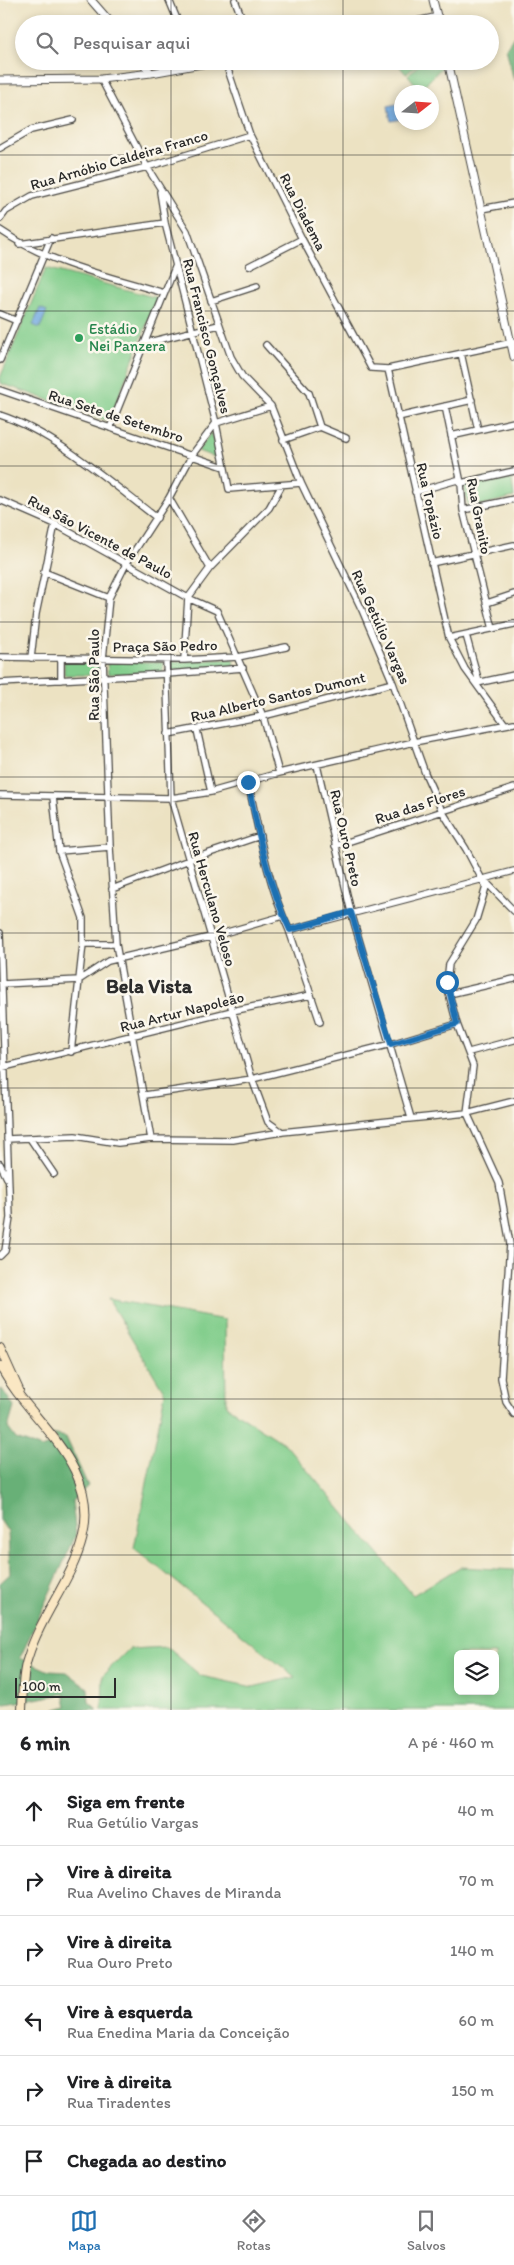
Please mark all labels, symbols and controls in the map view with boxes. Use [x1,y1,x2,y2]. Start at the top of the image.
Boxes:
search box [15,15,499,70]
icon: search [33,29,61,57]
text: Pesquisar aqui [73,31,190,54]
north arrow [394,85,439,130]
street label: Rua Arnóbio Caldeira Franco [28,126,210,194]
street label: Rua Diadema [276,170,330,254]
street label: Rua Francisco Gonçalves [179,256,235,416]
place label: Estádio Nei Panzera [89,320,166,355]
marker: Estádio Nei Panzera [73,332,85,344]
street label: Rua Sete de Setembro [46,386,186,446]
street label: Rua Topázio [412,461,448,541]
street label: Rua Granito [463,476,495,556]
street label: Rua São Vicente de Paulo [25,491,175,583]
street label: Rua Getúlio Vargas [348,567,414,687]
street label: Rua São Paulo [85,629,103,721]
street label: Praça São Pedro [112,636,218,656]
street label: Rua Alberto Santos Dumont [189,668,367,726]
route end [237,771,260,794]
street label: Rua das Flores [373,782,468,828]
street label: Rua Ouro Preto [326,788,366,888]
street label: Rua Herculano Veloso [184,829,240,969]
route start [436,971,459,994]
district label: Bela Vista [106,974,193,998]
street label: Rua Artur Napoleão [118,988,246,1036]
map controls [454,1650,499,1695]
button: layers [454,1650,499,1695]
scale bar [15,1675,116,1698]
text: 100 m [22,1678,61,1695]
text: 6 min [20,1730,70,1755]
text: A pé · 460 m [408,1733,494,1752]
text: Siga em frente [67,1790,185,1813]
icon: ahead [20,1797,48,1825]
text: 40 m [457,1801,494,1820]
text: Rua Getúlio Vargas [67,1813,199,1832]
text: Vire à direita [67,1860,172,1883]
icon: right [20,1867,48,1895]
text: 70 m [459,1871,494,1890]
text: Rua Avelino Chaves de Miranda [67,1883,281,1902]
text: Vire à direita [67,1930,172,1953]
icon: right [20,1937,48,1965]
text: 140 m [450,1941,494,1960]
text: Rua Ouro Preto [67,1953,173,1972]
text: Vire à esquerda [67,2000,193,2023]
icon: left [20,2007,48,2035]
text: 60 m [459,2011,494,2030]
text: Rua Enedina Maria da Conceição [67,2023,290,2042]
text: Vire à direita [67,2070,172,2093]
icon: right [20,2077,48,2105]
text: 150 m [451,2081,494,2100]
text: Rua Tiradentes [67,2093,171,2112]
icon: arrive [20,2147,48,2175]
text: Chegada ao destino [67,2149,226,2172]
tab: Mapa [68,2207,101,2254]
tab: Rotas [237,2207,271,2254]
tab: Salvos [407,2207,446,2254]

